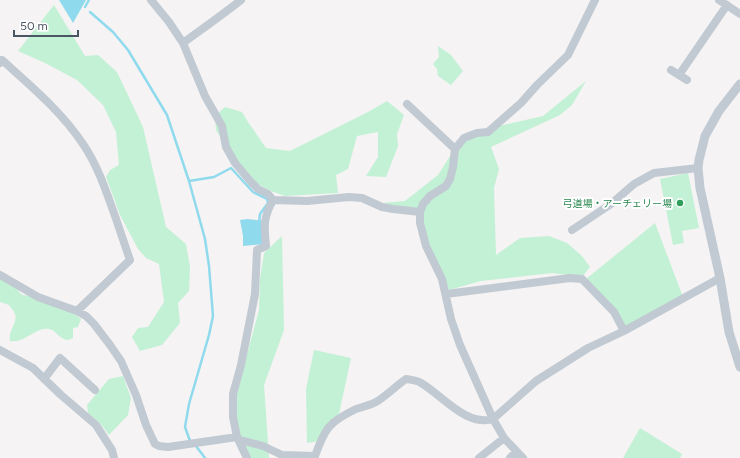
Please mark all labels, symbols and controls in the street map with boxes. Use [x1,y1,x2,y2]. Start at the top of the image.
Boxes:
scale bar [14,12,78,38]
text: 50 m [20,19,48,33]
place label: 弓道場・アーチェリー場 [563,197,672,210]
marker: 弓道場・アーチェリー場 [675,198,685,208]

